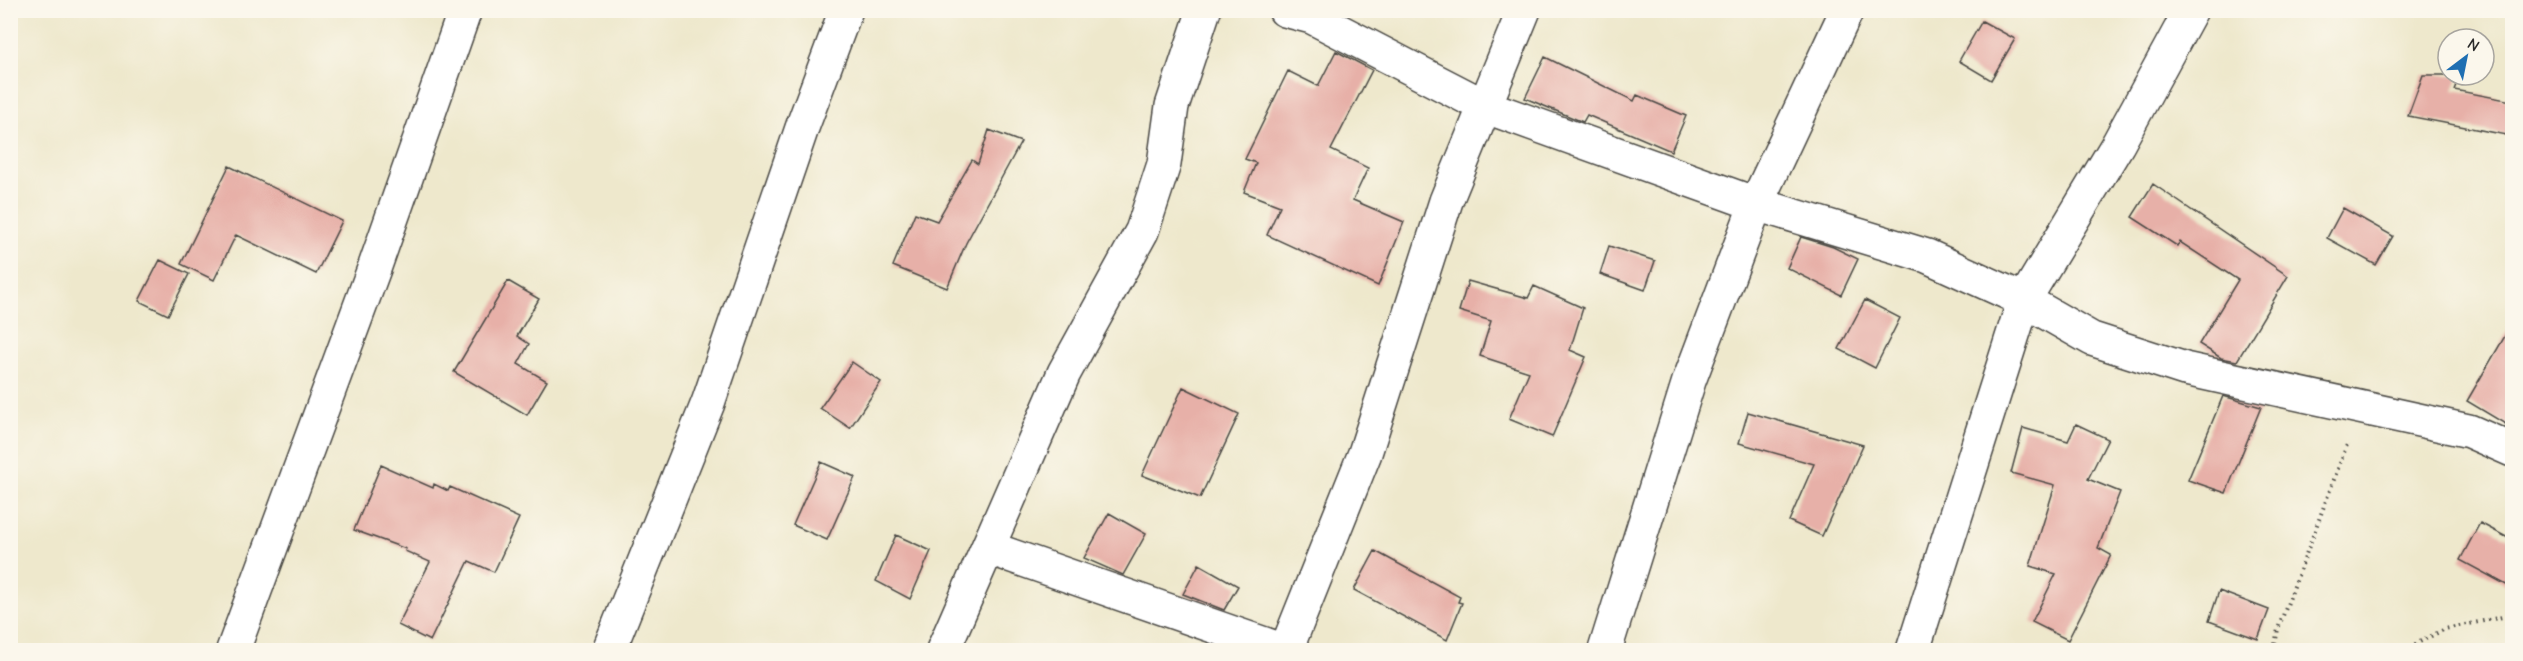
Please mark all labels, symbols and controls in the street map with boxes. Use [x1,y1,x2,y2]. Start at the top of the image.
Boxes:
north arrow [2436,27,2496,87]
text: N [2464,35,2483,56]

